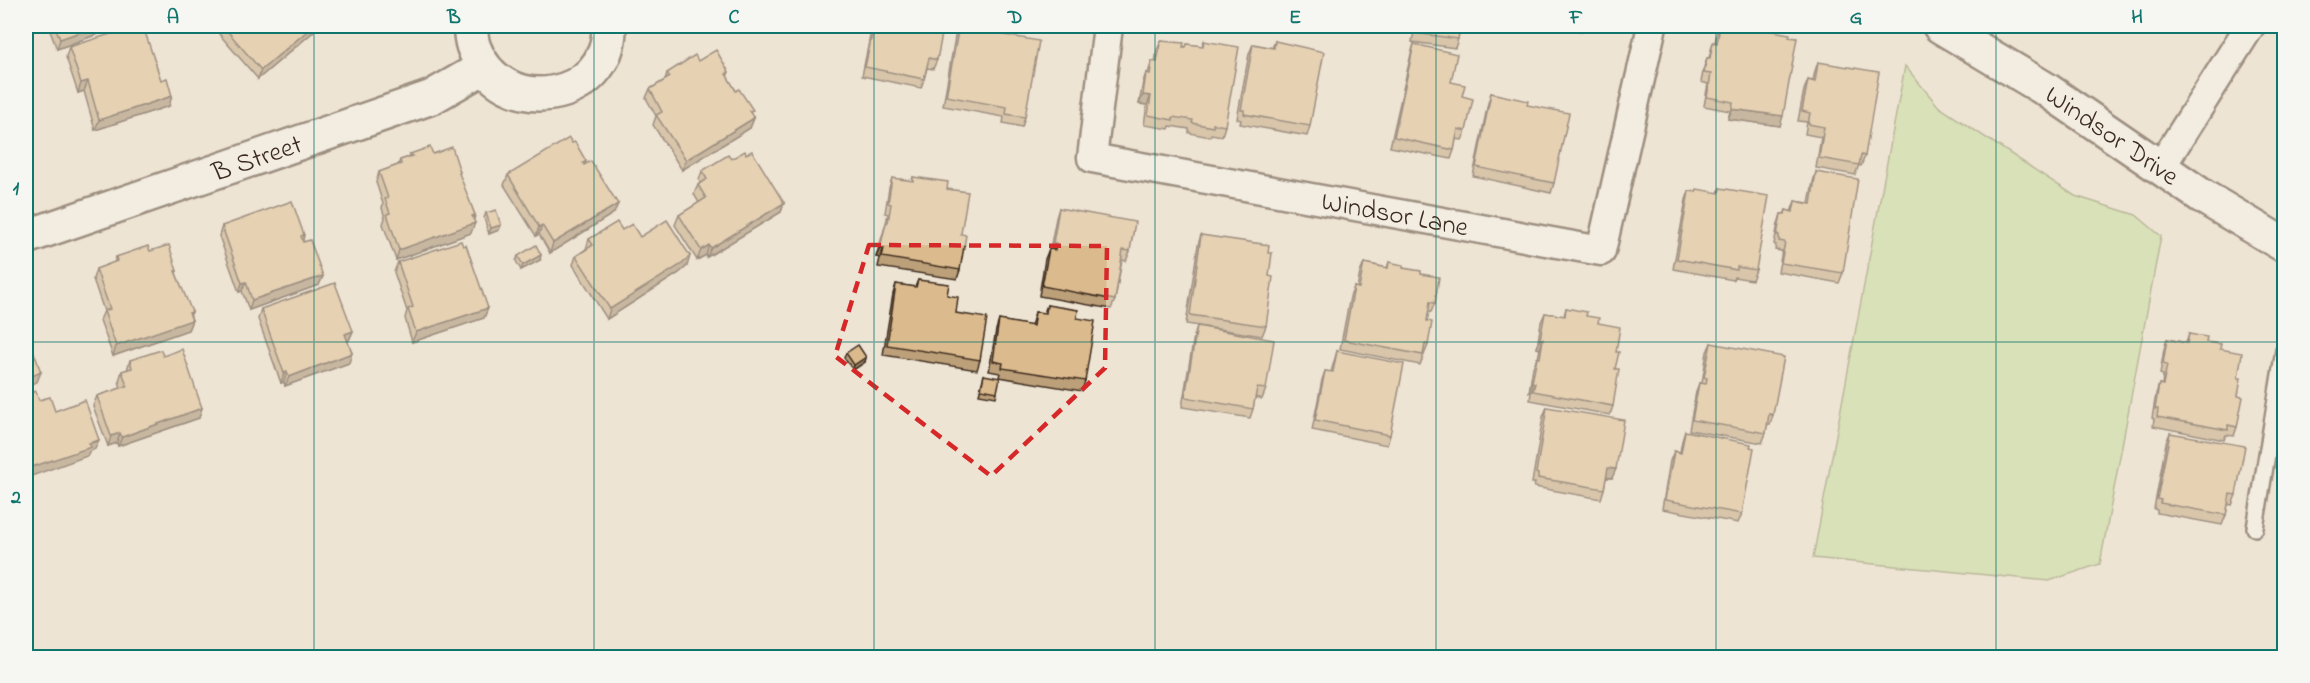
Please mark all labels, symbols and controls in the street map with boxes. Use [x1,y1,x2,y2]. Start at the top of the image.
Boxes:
text: A [167,4,179,33]
text: B [446,4,461,33]
text: C [729,4,740,33]
text: D [1007,4,1022,33]
text: E [1289,4,1301,33]
text: F [1569,4,1583,33]
text: G [1850,4,1863,33]
text: H [2131,4,2143,33]
street label: Windsor Drive [2036,77,2187,197]
street label: B Street [206,126,308,194]
text: 1 [13,175,20,204]
street label: Windsor Lane [1318,183,1472,249]
text: 2 [10,484,21,513]

